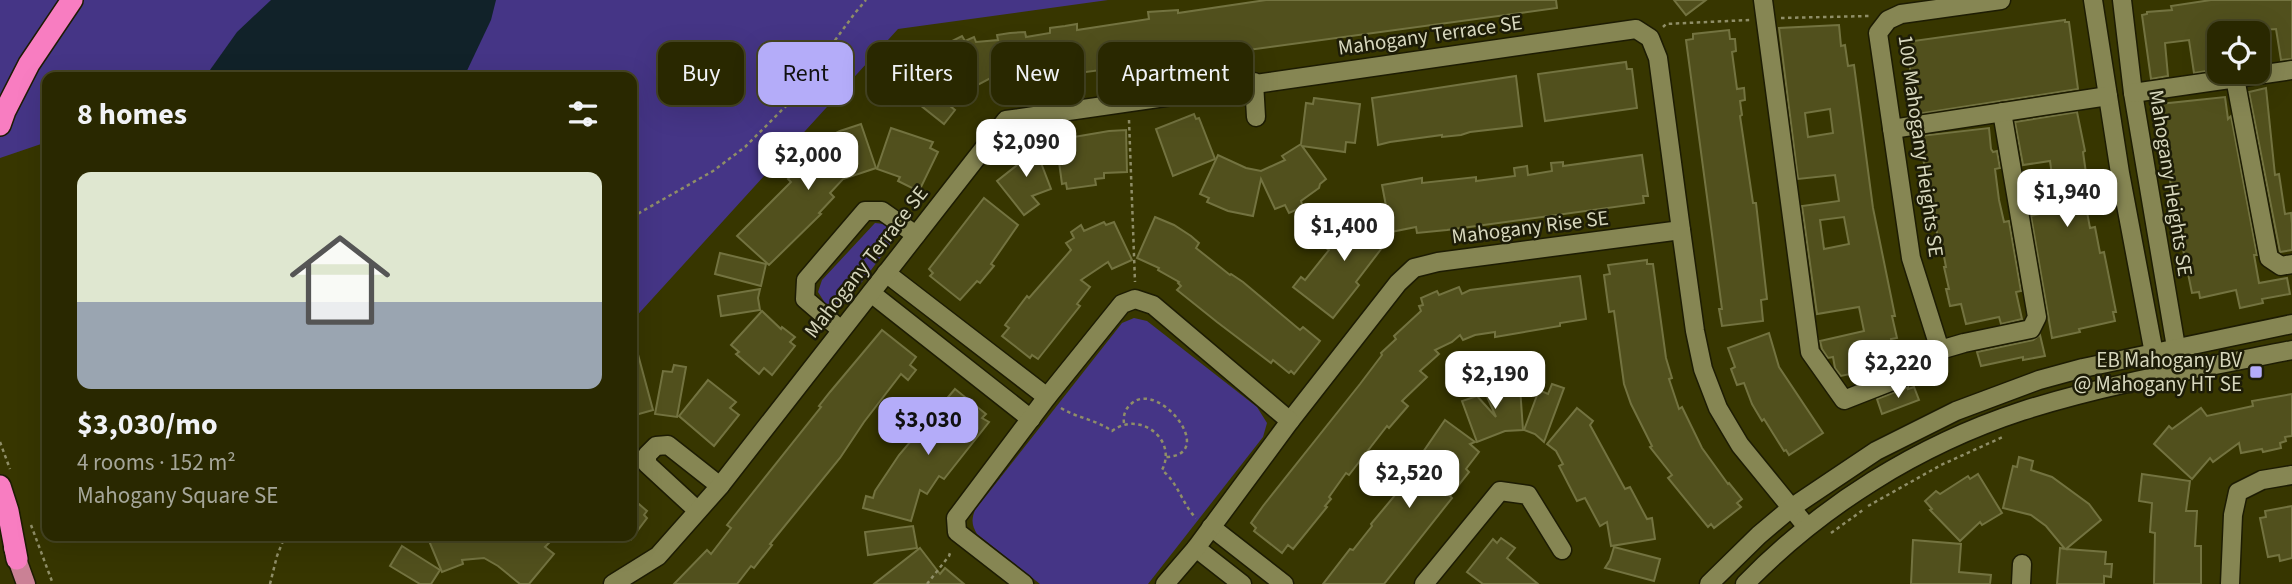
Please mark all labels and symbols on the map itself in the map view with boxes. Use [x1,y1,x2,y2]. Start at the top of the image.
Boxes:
street label: Mahogany Terrace SE [1336,7,1524,63]
street label: 100 Mahogany Heights SE [1891,33,1951,259]
street label: Mahogany Heights SE [2141,88,2201,278]
pin: $2,090 [969,120,1083,179]
pin: $2,000 [751,132,865,192]
pin: $1,940 [2010,170,2124,229]
street label: Mahogany Terrace SE [797,179,935,345]
street label: Mahogany Rise SE [1450,202,1610,252]
pin: $1,400 [1287,204,1401,263]
pin: $2,220 [1841,340,1955,400]
place label: EB Mahogany BV @ Mahogany HT SE [2074,345,2242,399]
pin: $2,190 [1438,352,1552,411]
marker: EB Mahogany BV @ Mahogany HT SE [2248,364,2264,380]
pin: $3,030 [871,398,985,457]
pin: $2,520 [1352,450,1466,510]

